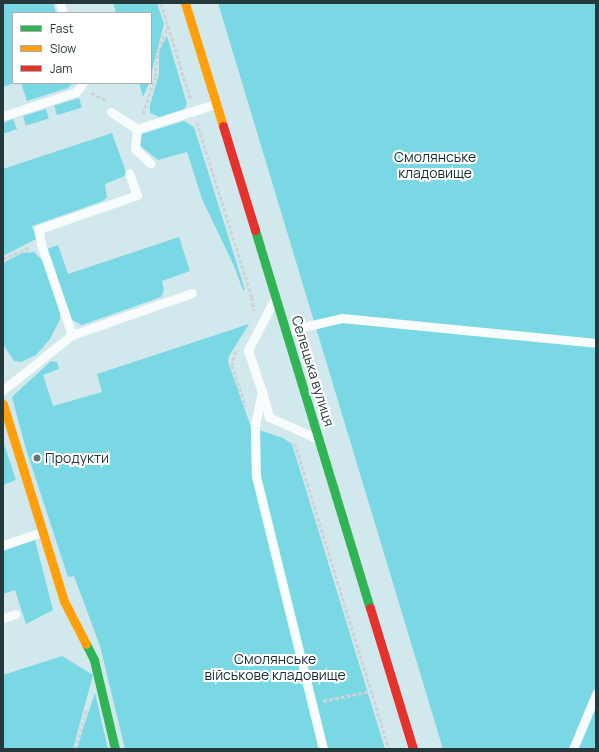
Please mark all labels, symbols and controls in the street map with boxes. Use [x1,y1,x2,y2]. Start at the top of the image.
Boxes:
legend [12,12,152,84]
text: Fast [50,20,74,37]
text: Slow [50,40,76,57]
text: Jam [50,60,72,77]
park label: Смолянське кладовище [394,149,476,182]
street label: Селецька вулиця [288,314,338,428]
place label: Продукти [45,450,109,466]
marker: Продукти [32,453,42,463]
park label: Смолянське військове кладовище [204,651,346,684]

